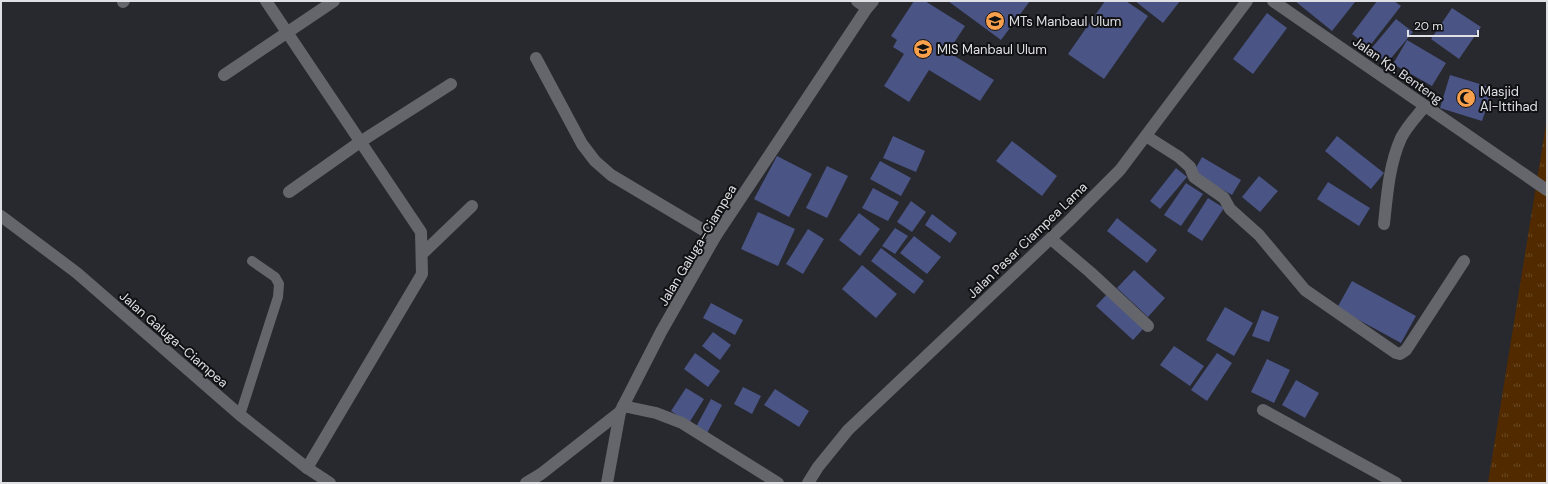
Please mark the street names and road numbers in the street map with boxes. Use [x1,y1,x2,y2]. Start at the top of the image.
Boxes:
street label: Jalan Kp. Benteng [1349,33,1446,108]
street label: Jalan Pasar Ciampea Lama [964,179,1091,302]
street label: Jalan Galuga–Ciampea [654,182,740,309]
street label: Jalan Galuga–Ciampea [116,288,232,391]

